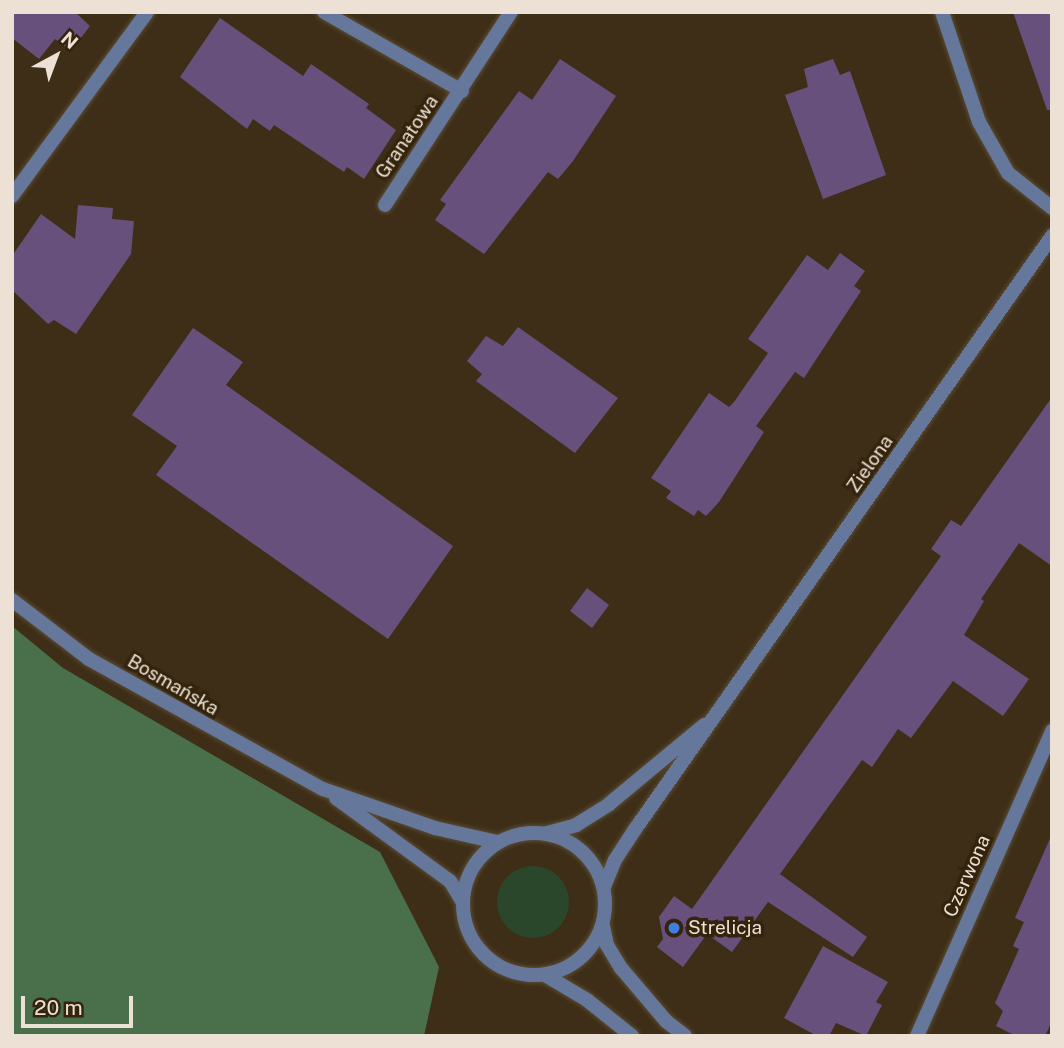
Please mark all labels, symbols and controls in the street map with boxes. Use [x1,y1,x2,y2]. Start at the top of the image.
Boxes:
north arrow [21,21,91,91]
text: N [57,27,83,53]
street label: Granatowa [371,91,443,183]
street label: Zielona [842,431,898,497]
street label: Bosmańska [123,650,223,720]
street label: Czerwona [939,831,995,921]
place label: Strelicja [688,917,762,939]
marker: Strelicja [666,920,682,936]
scale bar [24,982,136,1026]
text: 20 m [34,995,83,1020]

